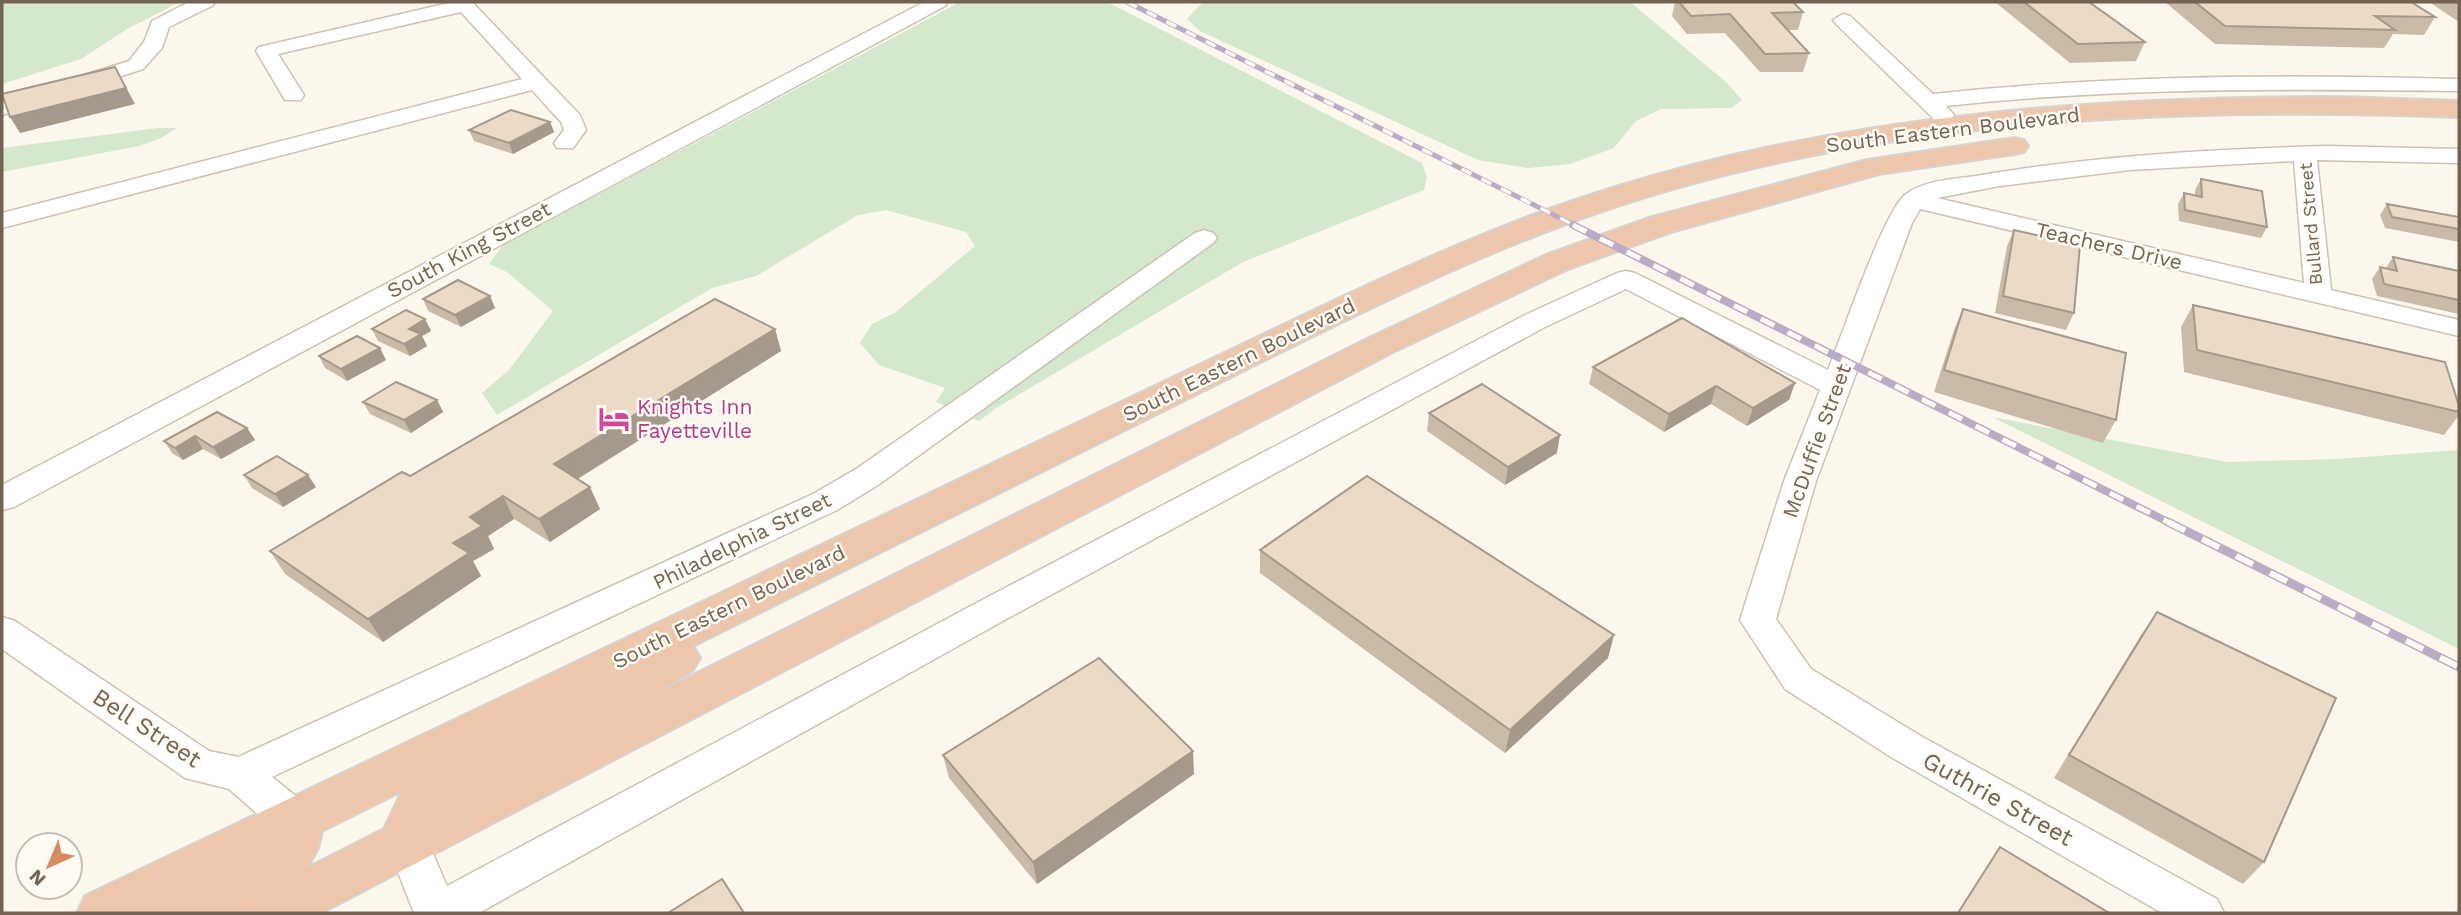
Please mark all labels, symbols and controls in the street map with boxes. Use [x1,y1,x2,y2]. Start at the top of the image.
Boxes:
street label: South Eastern Boulevard [1825,102,2081,157]
street label: Bullard Street [2295,162,2326,286]
street label: South King Street [383,196,555,303]
street label: Teachers Drive [2033,216,2185,275]
street label: South Eastern Boulevard [1119,292,1359,427]
street label: McDuffie Street [1777,360,1856,521]
place label: Knights Inn Fayetteville [637,394,753,443]
hotel icon: Knights Inn Fayetteville [597,402,631,436]
street label: Philadelphia Street [649,487,835,595]
street label: South Eastern Boulevard [609,539,849,674]
street label: Bell Street [87,683,207,773]
street label: Guthrie Street [1918,746,2078,852]
north arrow [14,831,84,901]
text: N [24,865,51,891]

